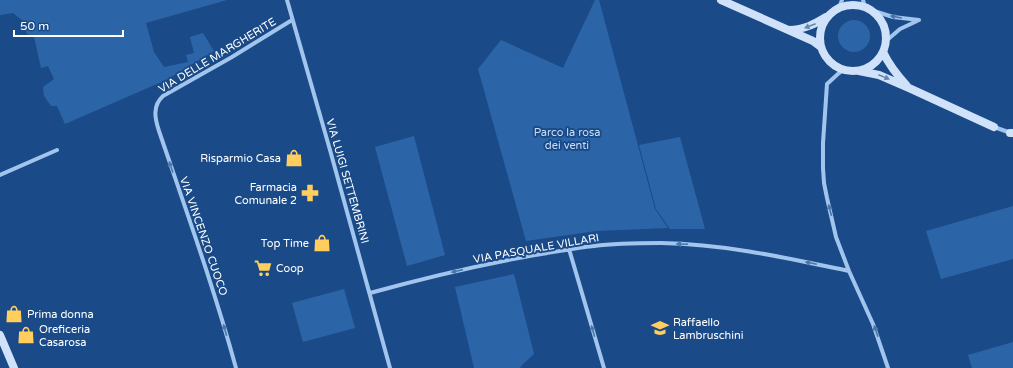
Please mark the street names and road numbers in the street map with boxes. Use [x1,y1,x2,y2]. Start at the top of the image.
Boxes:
street label: VIA DELLE MARGHERITE [156,15,278,96]
street label: VIA LUIGI SETTEMBRINI [323,117,372,245]
street label: VIA VINCENZO CUOCO [177,175,230,297]
street label: VIA PASQUALE VILLARI [472,231,600,266]

